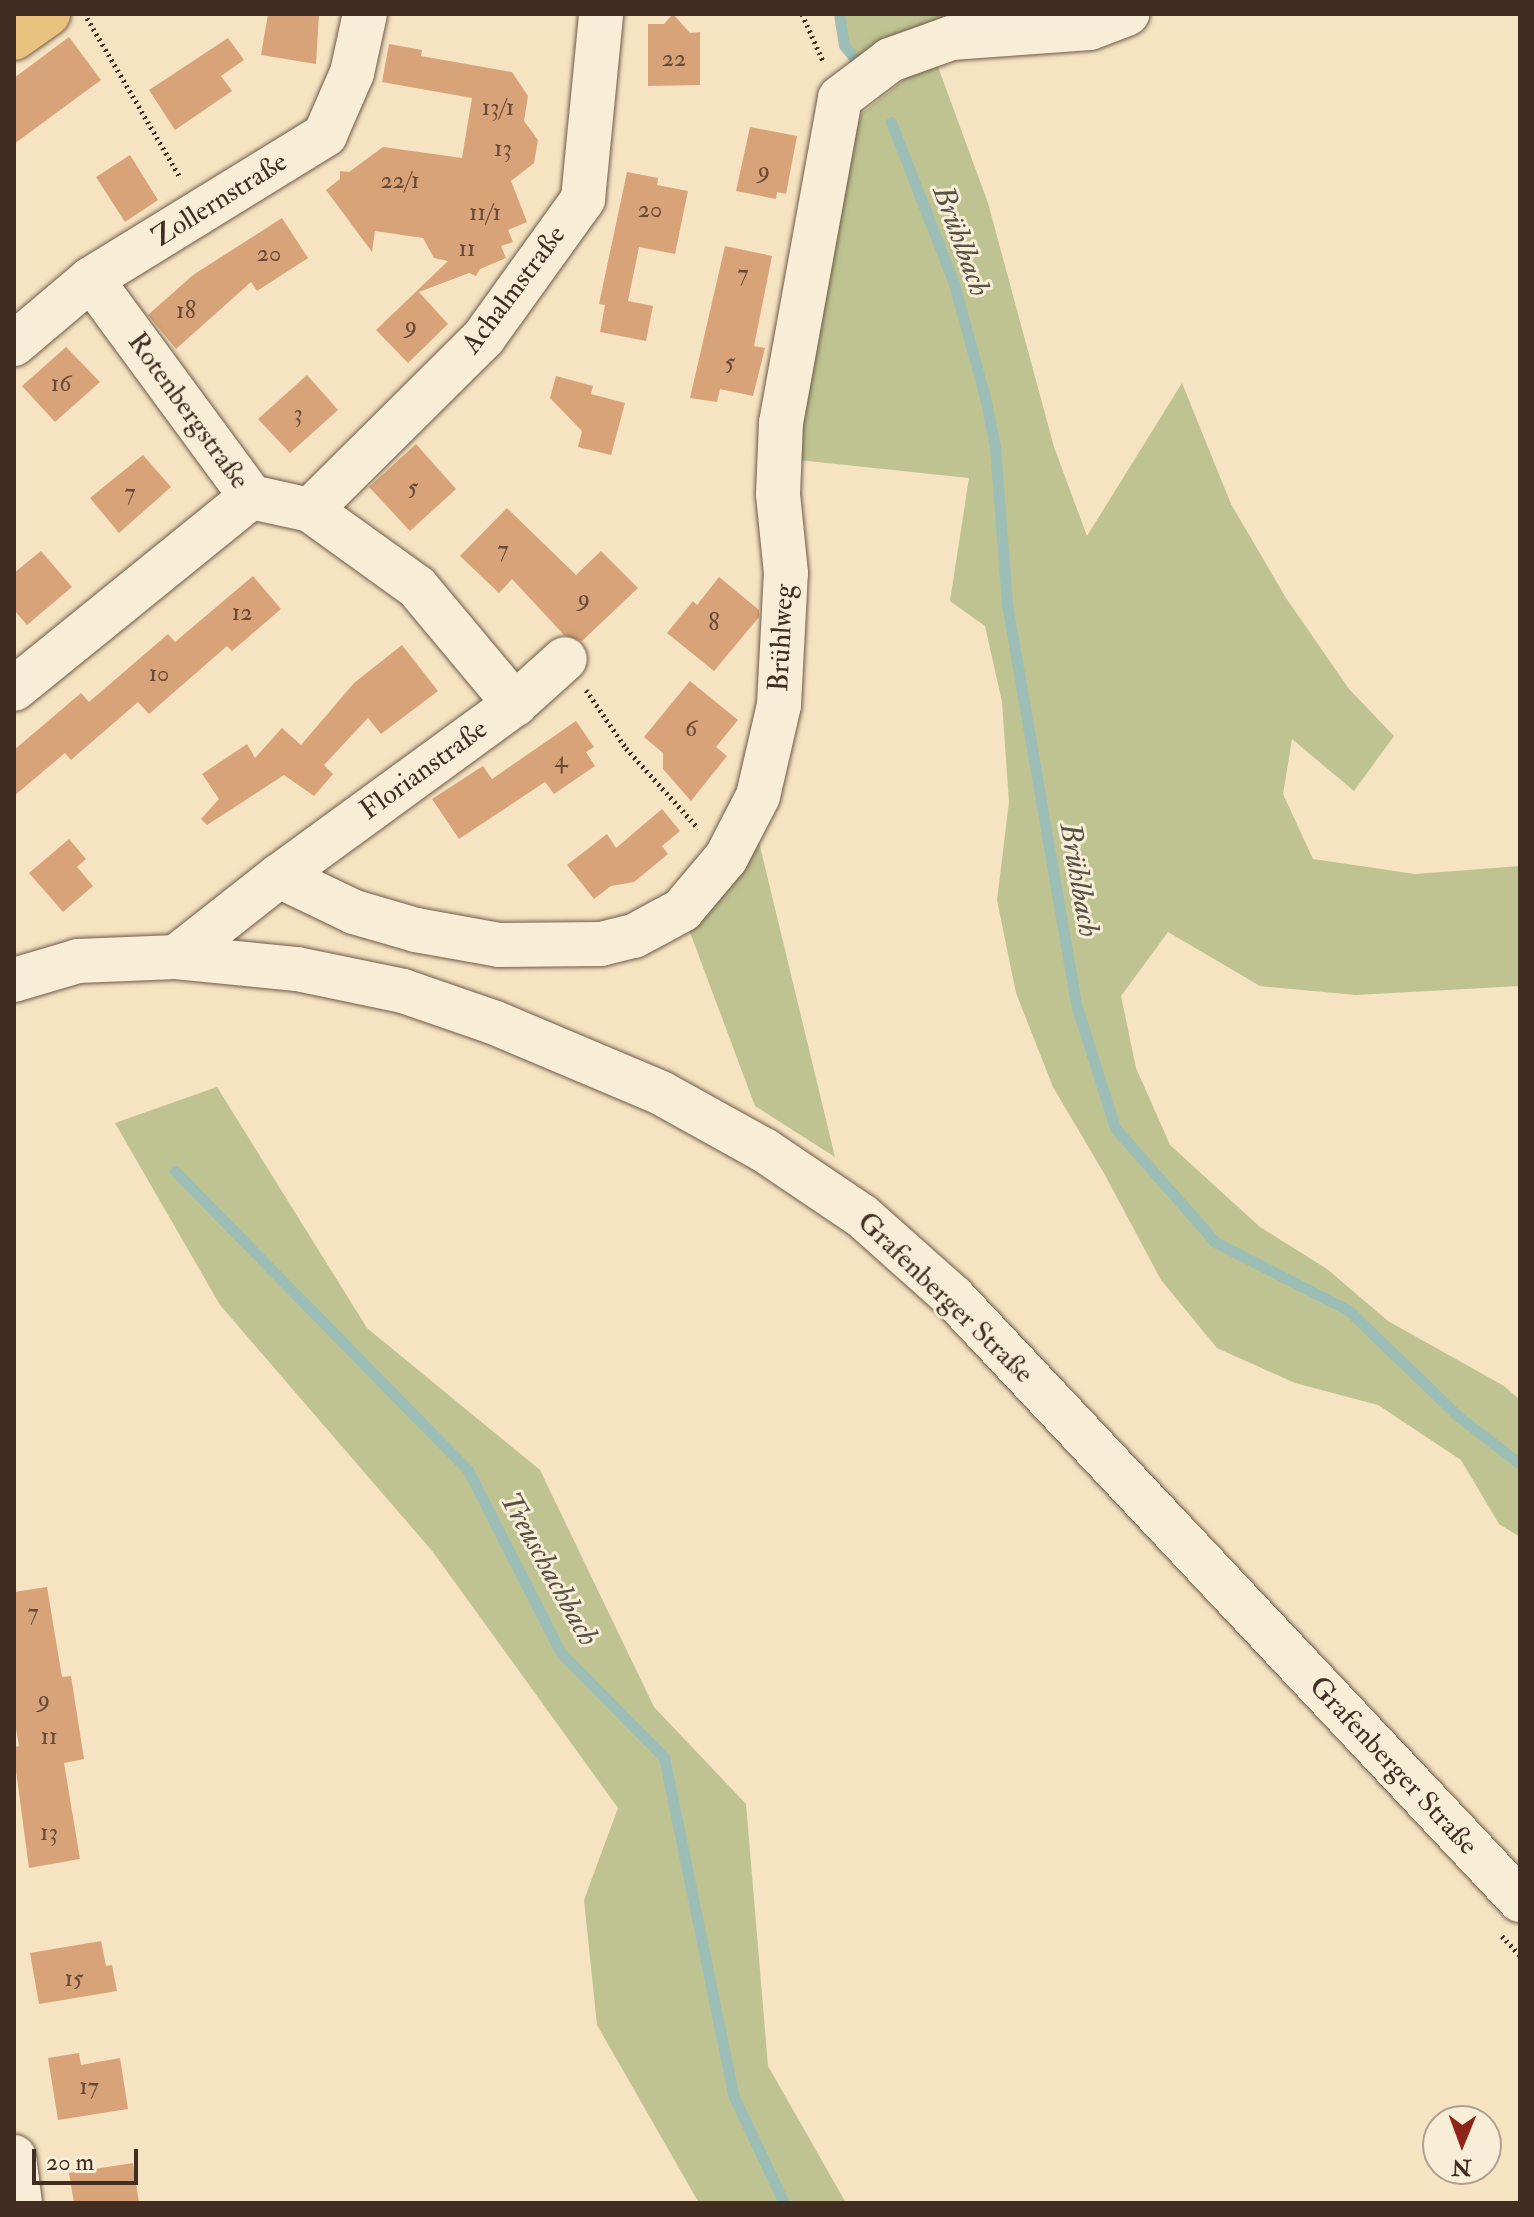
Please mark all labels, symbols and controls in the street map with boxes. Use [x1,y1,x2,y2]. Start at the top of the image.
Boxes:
house number: 22 [662,45,686,73]
house number: 13/1 [482,94,514,122]
house number: 13 [494,135,512,163]
street label: Zollernstraße [146,145,294,255]
house number: 9 [758,157,770,185]
house number: 22/1 [380,167,420,195]
water label: Brühlbach [924,181,998,301]
house number: 20 [638,196,662,224]
house number: 11/1 [469,199,501,227]
street label: Achalmstraße [455,219,573,361]
house number: 11 [458,235,476,263]
house number: 20 [257,240,281,268]
house number: 7 [737,260,749,288]
house number: 18 [176,297,196,325]
house number: 9 [405,312,417,340]
street label: Rotenbergstraße [120,326,256,496]
house number: 5 [725,349,735,377]
house number: 16 [51,370,71,398]
house number: 3 [293,400,303,428]
house number: 5 [408,474,418,502]
house number: 7 [124,479,136,507]
house number: 7 [497,536,509,564]
street label: Brühlweg [762,584,802,692]
house number: 9 [578,585,590,613]
house number: 12 [232,599,252,627]
house number: 8 [708,609,720,637]
house number: 10 [149,660,169,688]
street label: Florianstraße [354,713,494,827]
house number: 6 [685,715,697,743]
house number: 4 [555,746,567,774]
water label: Brühlbach [1051,820,1107,940]
street label: Grafenberger Straße [850,1206,1040,1390]
water label: Treuschachbach [492,1486,606,1652]
house number: 7 [27,1599,39,1627]
street label: Grafenberger Straße [1302,1670,1484,1862]
house number: 9 [38,1686,50,1714]
house number: 11 [40,1723,58,1751]
house number: 13 [40,1819,58,1847]
house number: 15 [64,1965,84,1993]
house number: 17 [79,2073,99,2101]
north arrow [1422,2105,1502,2185]
scale bar [36,2133,142,2183]
text: 20 m [46,2147,94,2178]
text: N [1452,2153,1472,2181]

